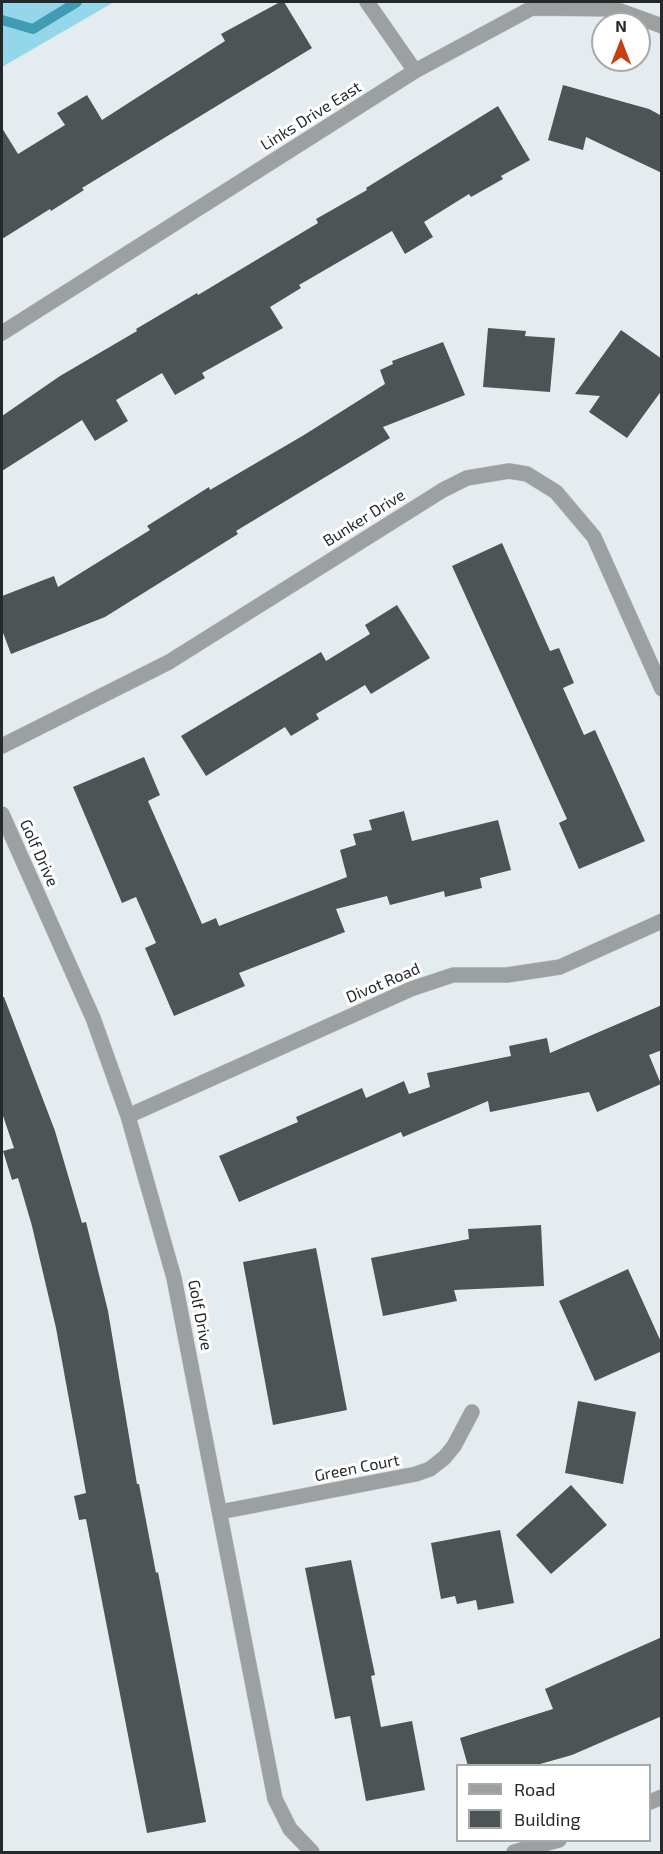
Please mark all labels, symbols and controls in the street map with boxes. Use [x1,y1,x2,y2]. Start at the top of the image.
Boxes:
north arrow [591,12,651,72]
text: N [615,16,627,35]
street label: Links Drive East [257,77,365,155]
street label: Bunker Drive [320,485,408,551]
street label: Golf Drive [16,816,62,890]
street label: Divot Road [343,959,423,1007]
street label: Golf Drive [184,1278,216,1352]
street label: Green Court [313,1450,401,1486]
legend [456,1764,651,1842]
text: Road [514,1778,555,1800]
text: Building [514,1808,581,1830]

